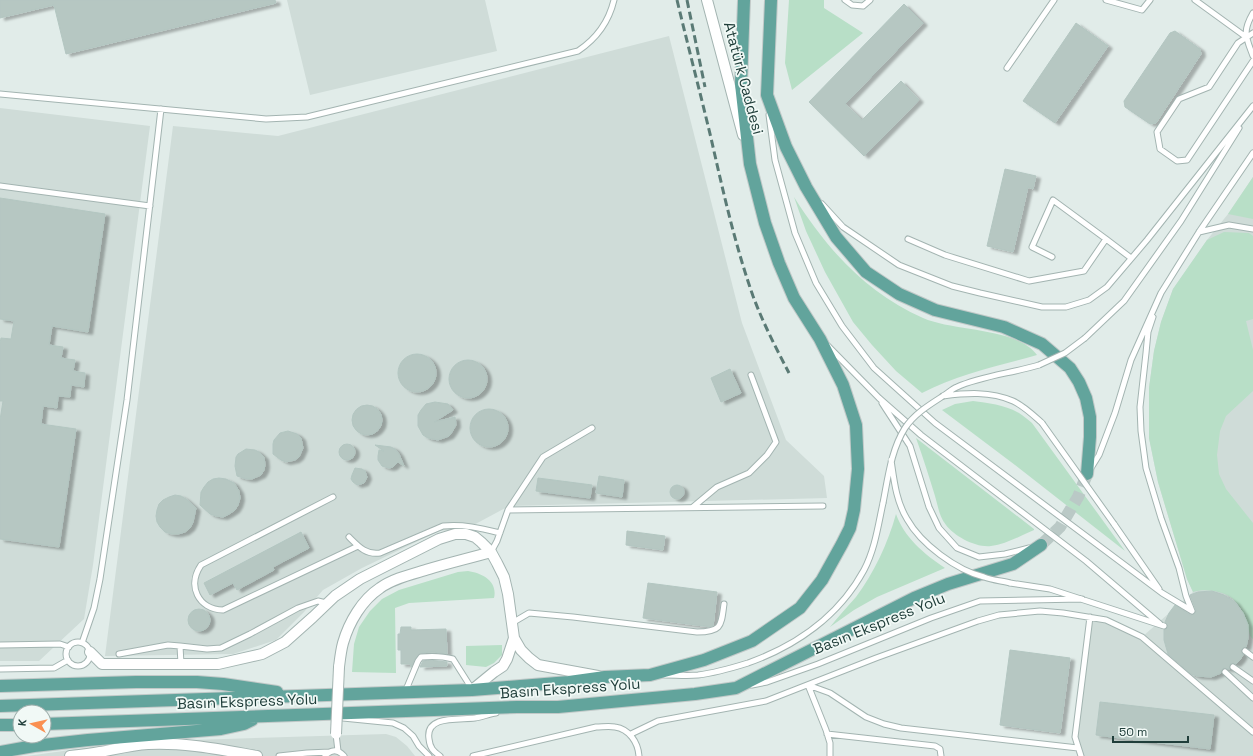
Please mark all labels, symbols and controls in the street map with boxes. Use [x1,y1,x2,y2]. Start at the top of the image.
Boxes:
street label: Atatürk Caddesi [720,20,768,136]
street label: Basın Ekspress Yolu [810,588,948,658]
street label: Basın Ekspress Yolu [499,674,641,702]
street label: Basın Ekspress Yolu [176,689,318,713]
north arrow [12,704,52,744]
text: K [15,718,30,727]
scale bar [1113,718,1188,744]
text: 50 m [1119,724,1147,740]

